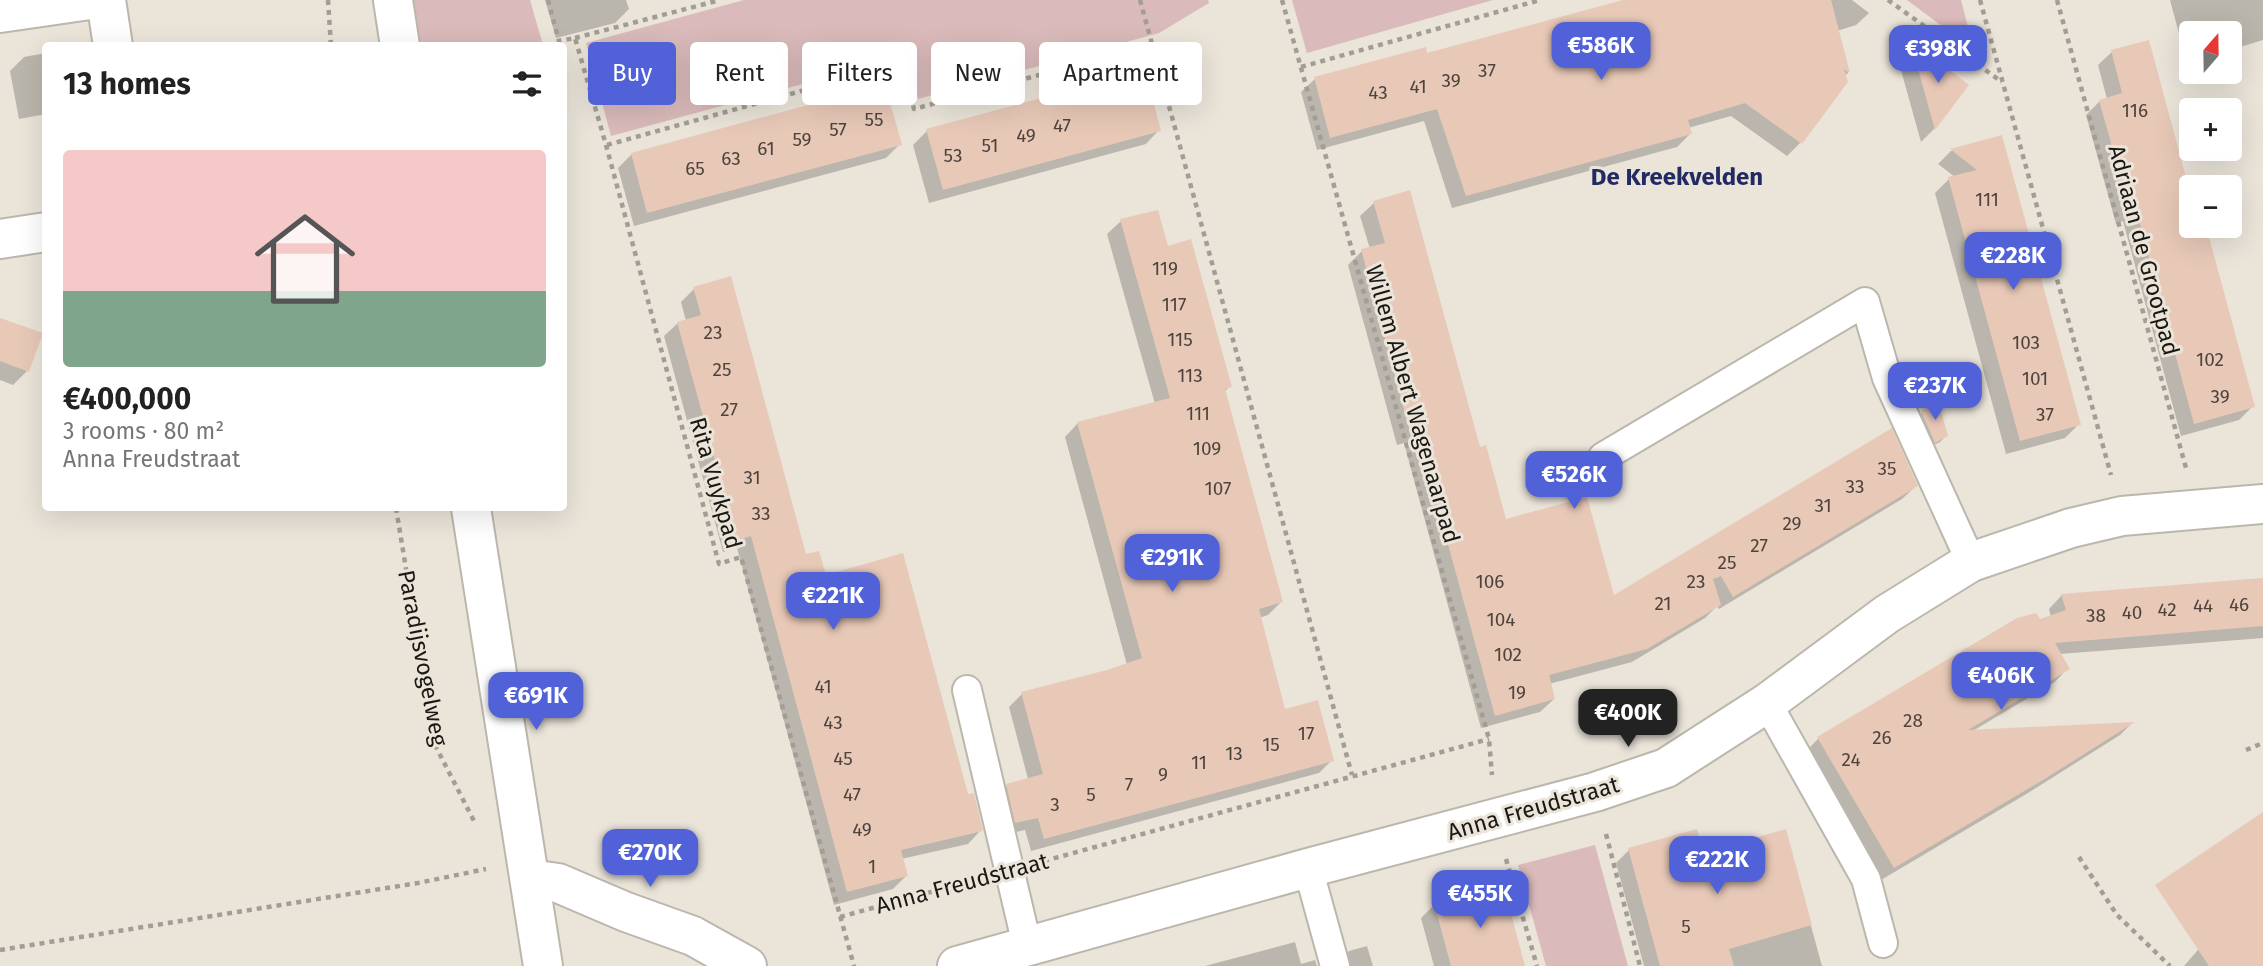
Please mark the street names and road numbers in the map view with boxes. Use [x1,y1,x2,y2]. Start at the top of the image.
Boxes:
street label: Adriaan de Grootpad [2102,142,2186,358]
street label: Willem Albert Wagenaarpad [1360,262,1466,546]
street label: Rita Vuykpad [684,414,748,552]
street label: Paradijsvogelweg [392,568,454,748]
street label: Anna Freudstraat [1444,770,1623,846]
street label: Anna Freudstraat [873,846,1052,919]

